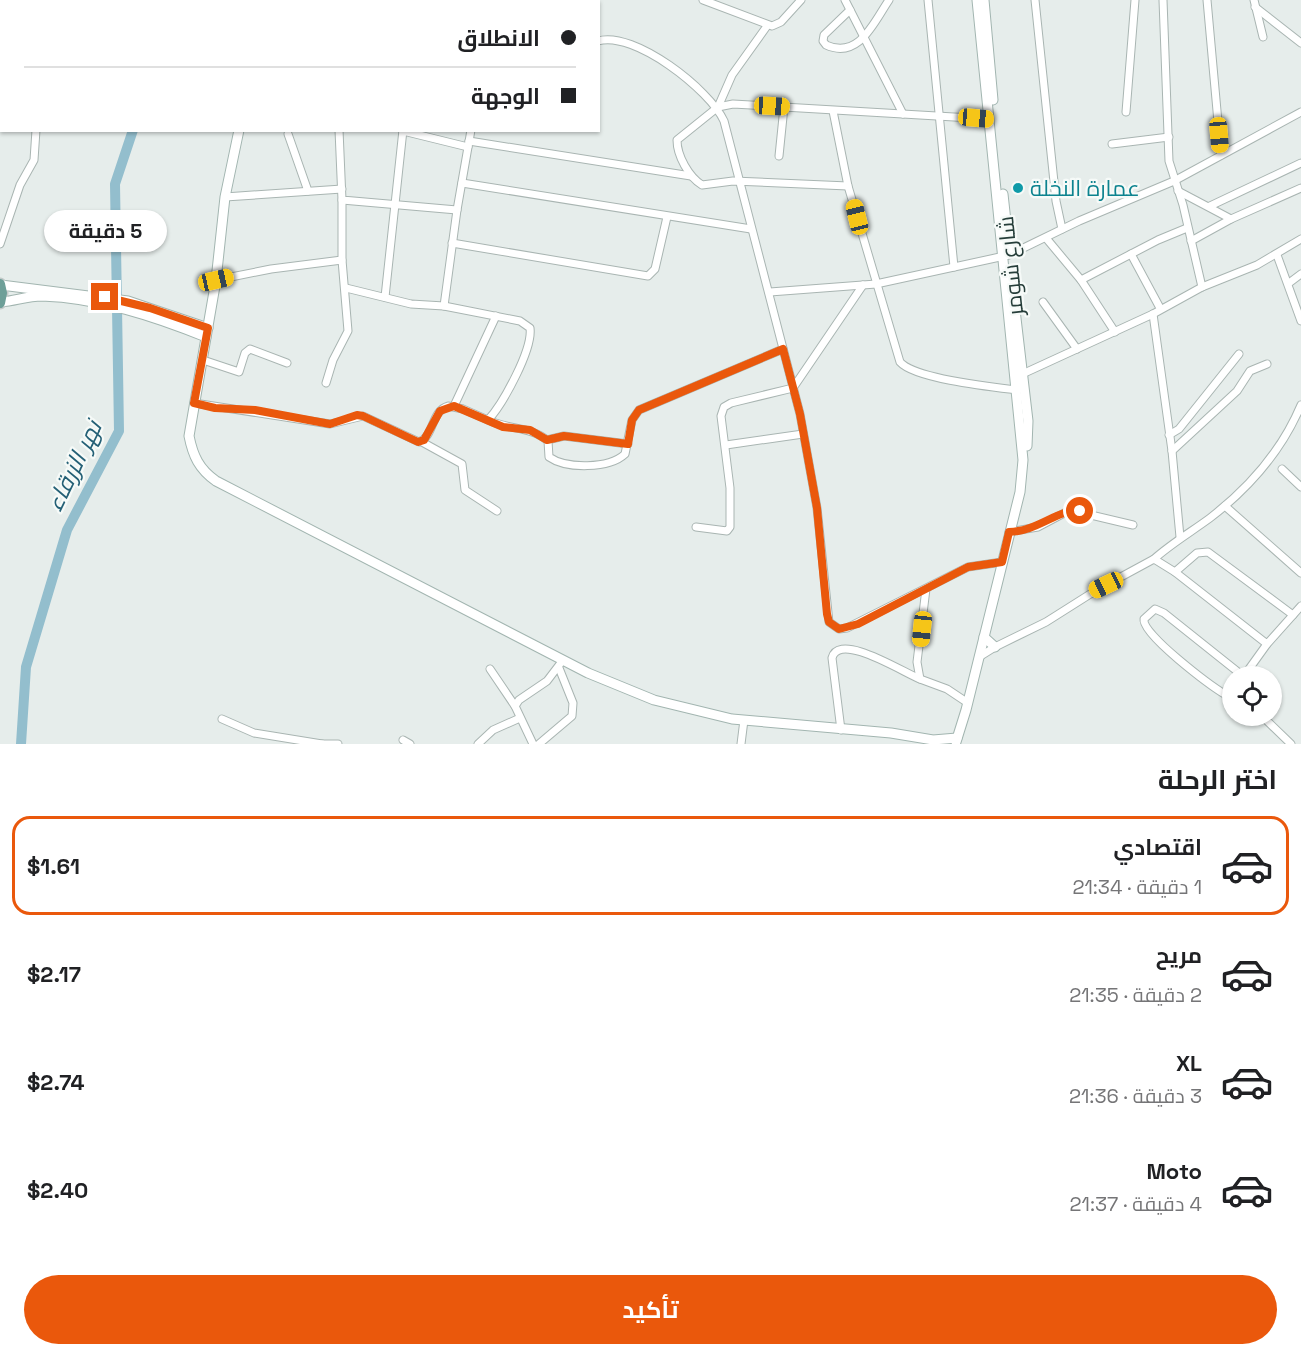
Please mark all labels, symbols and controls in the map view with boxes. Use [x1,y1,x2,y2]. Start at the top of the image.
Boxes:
text: الانطلاق [457,24,540,52]
text: الوجهة [471,82,540,110]
car [754,96,790,116]
car [957,107,995,129]
car [1208,116,1230,154]
place label: عمارة النخلة [1030,174,1140,202]
marker: عمارة النخلة [1011,181,1025,195]
car [844,197,870,237]
callout: 5 دقيقة [44,210,166,252]
street label: شارع شومر [991,215,1030,319]
text: 5 دقيقة [69,218,142,244]
car [196,267,236,293]
route end [91,283,118,310]
water label: نهر الزرقاء [38,413,110,516]
route start [1066,497,1093,524]
car [1086,569,1126,601]
car [911,610,933,648]
map controls [1222,666,1282,726]
button: locate [1222,666,1282,726]
text: اختر الرحلة [1158,762,1277,797]
text: اقتصادي [1113,833,1202,861]
icon: car [1220,839,1274,893]
text: $1.61 [27,852,80,880]
text: 1 دقيقة · 21:34 [1072,874,1202,900]
text: مريح [1156,941,1202,969]
icon: car [1220,947,1274,1001]
text: $2.17 [27,960,81,988]
text: 2 دقيقة · 21:35 [1069,982,1202,1008]
text: XL [1176,1049,1202,1077]
icon: car [1220,1055,1274,1109]
text: $2.74 [27,1068,84,1096]
text: 3 دقيقة · 21:36 [1069,1083,1202,1109]
text: Moto [1146,1157,1202,1185]
icon: car [1220,1163,1274,1217]
text: $2.40 [27,1176,88,1204]
text: 4 دقيقة · 21:37 [1069,1191,1202,1217]
button: تأكيد [24,1275,1277,1344]

